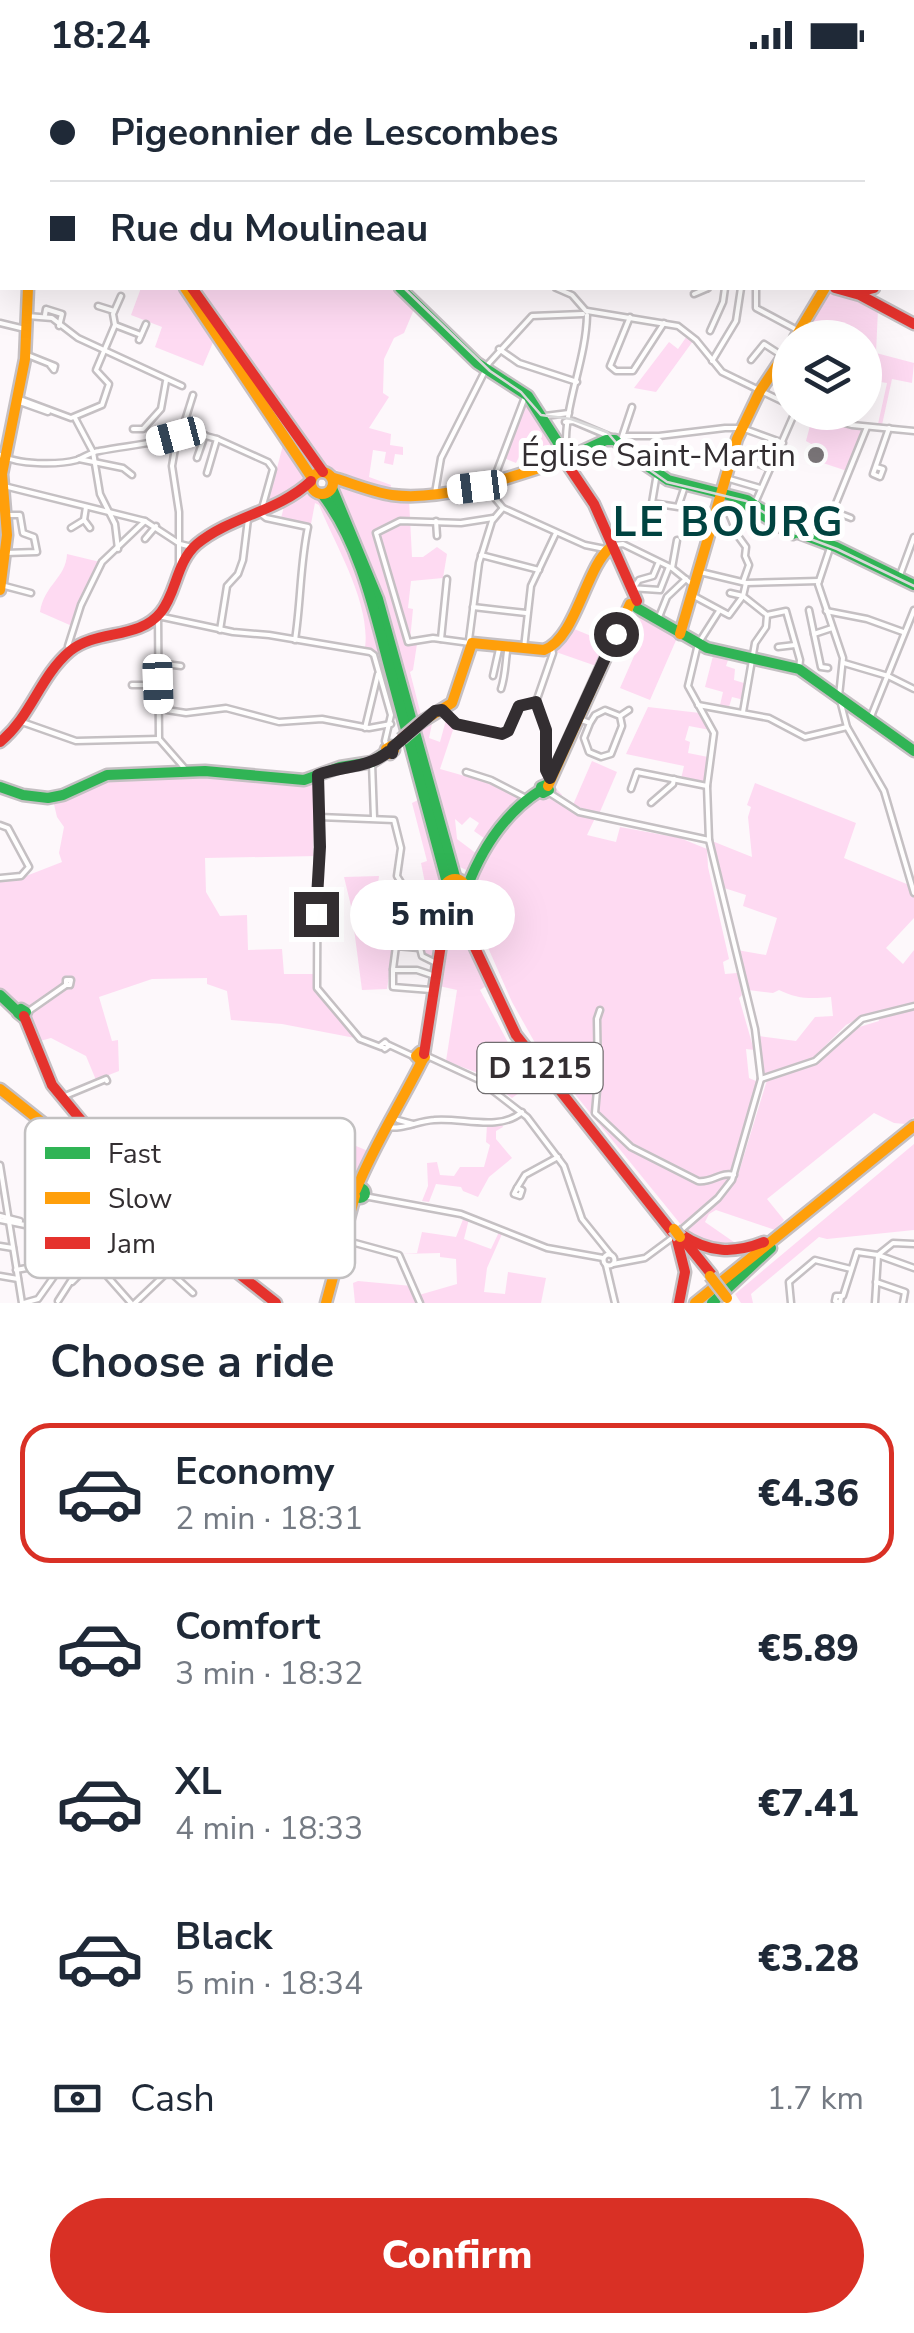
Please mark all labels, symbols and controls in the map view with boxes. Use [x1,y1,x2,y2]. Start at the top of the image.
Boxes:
text: 18:24 [50,10,151,61]
text: Pigeonnier de Lescombes [110,107,558,158]
text: Rue du Moulineau [110,203,428,254]
map controls [772,320,882,430]
button: layers [772,320,882,430]
car [143,414,209,458]
place label: Église Saint-Martin [521,434,796,477]
marker: Église Saint-Martin [805,444,827,466]
car [445,468,509,506]
district label: LE BOURG [613,494,845,551]
route start [594,612,639,657]
car [142,653,174,715]
callout: 5 min [351,879,516,949]
route end [294,892,339,937]
text: 5 min [390,893,475,936]
road number: D 1215 [478,1043,602,1093]
legend [25,1118,355,1278]
text: Fast [108,1135,161,1173]
text: Slow [108,1180,172,1218]
text: Jam [107,1225,156,1263]
text: Choose a ride [50,1332,335,1393]
text: Economy [175,1446,334,1497]
icon: car [55,1448,145,1538]
text: €4.36 [758,1468,859,1519]
text: 2 min · 18:31 [175,1497,363,1540]
text: Comfort [175,1601,320,1652]
icon: car [55,1603,145,1693]
text: €5.89 [758,1623,859,1674]
text: 3 min · 18:32 [175,1652,363,1695]
text: XL [175,1756,222,1807]
icon: car [55,1758,145,1848]
text: €7.41 [758,1778,859,1829]
text: 4 min · 18:33 [175,1807,363,1850]
text: Black [175,1911,272,1962]
icon: car [55,1913,145,2003]
text: €3.28 [758,1933,859,1984]
text: 5 min · 18:34 [175,1962,363,2005]
icon: cash [50,2071,105,2126]
text: Cash [130,2073,215,2124]
text: 1.7 km [767,2077,864,2120]
button: Confirm [50,2198,864,2313]

